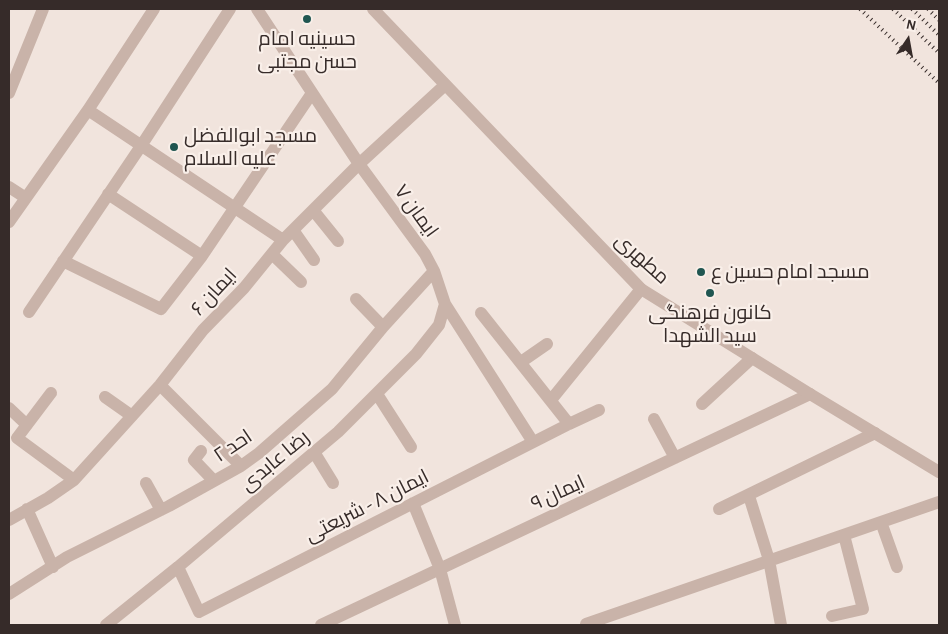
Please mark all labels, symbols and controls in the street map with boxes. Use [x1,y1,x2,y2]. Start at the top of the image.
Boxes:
marker: حسینیه امام حسن مجتبی [301,13,313,25]
north arrow [883,15,933,65]
text: N [905,17,917,33]
place label: حسینیه امام حسن مجتبی [257,27,357,74]
place label: مسجد ابوالفضل علیه السلام [184,124,317,171]
marker: مسجد ابوالفضل علیه السلام [168,141,180,153]
street label: ایمان ۷ [389,180,443,242]
street label: مطهری [610,228,674,290]
place label: مسجد امام حسین ع [711,260,870,284]
street label: ایمان ۶ [186,263,242,321]
marker: مسجد امام حسین ع [695,266,707,278]
marker: کانون فرهنگی سید الشهدا [704,287,716,299]
place label: کانون فرهنگی سید الشهدا [648,301,772,348]
street label: احد ۲ [209,425,257,467]
street label: رضا عابدی [236,425,314,497]
street label: ایمان ۸ - شریعتی [301,464,433,548]
street label: ایمان ۹ [527,470,589,516]

